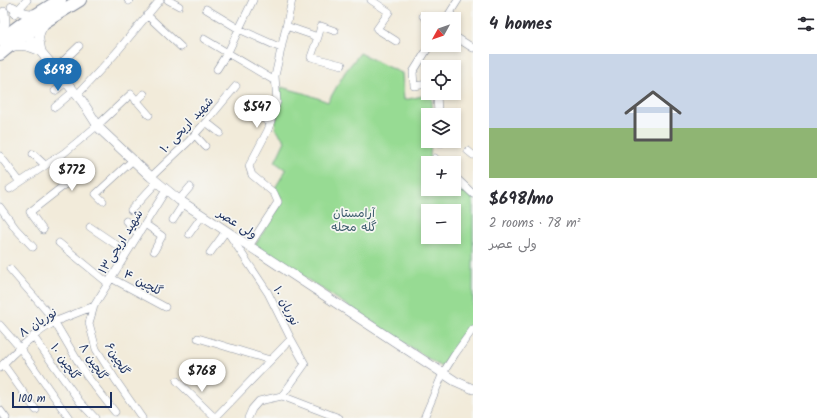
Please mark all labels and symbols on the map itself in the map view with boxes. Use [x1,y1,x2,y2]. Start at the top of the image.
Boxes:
north arrow [421,12,461,52]
pin: $698 [34,58,82,92]
street label: شهید اریحی ۱۰ [156,92,218,158]
pin: $547 [233,95,281,129]
pin: $772 [48,158,96,192]
street label: ولی عصر [213,203,261,244]
park label: آرامستان گله محله [331,204,377,237]
street label: شهید اریحی۱۳ [94,206,148,278]
street label: گلچین ۴ [120,265,166,301]
street label: نوریان ۱۰ [268,283,304,329]
street label: نوریان ۸ [15,304,61,342]
street label: گلچین ۸ [74,339,112,385]
street label: گلچین۶ [100,339,134,379]
street label: گلچین ۱۰ [45,340,85,384]
pin: $768 [178,359,226,393]
scale bar [12,390,112,409]

